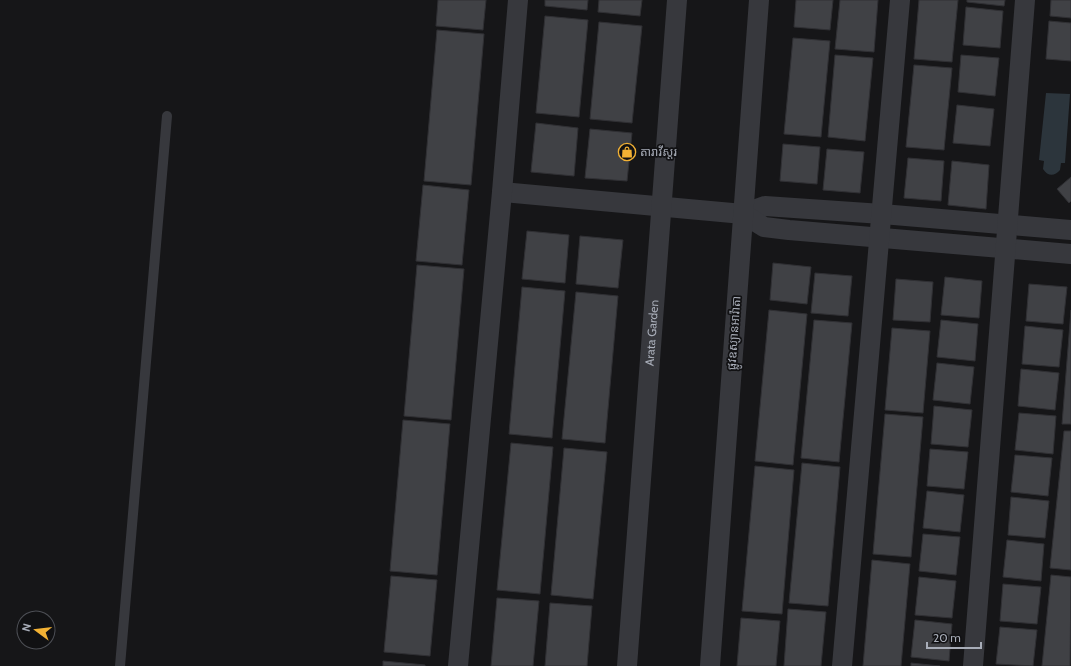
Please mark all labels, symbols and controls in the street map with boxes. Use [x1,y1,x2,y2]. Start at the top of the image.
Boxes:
shop icon: តារាវីស្តរ [617,142,637,162]
place label: តារាវីស្តរ [640,144,678,159]
street label: ផ្លូវឧស្យានអារ៉ាតា [723,295,747,371]
street label: Arata Garden [642,299,661,367]
north arrow [16,610,56,650]
text: N [19,622,34,633]
scale bar [927,624,981,650]
text: 20 m [933,630,961,645]

